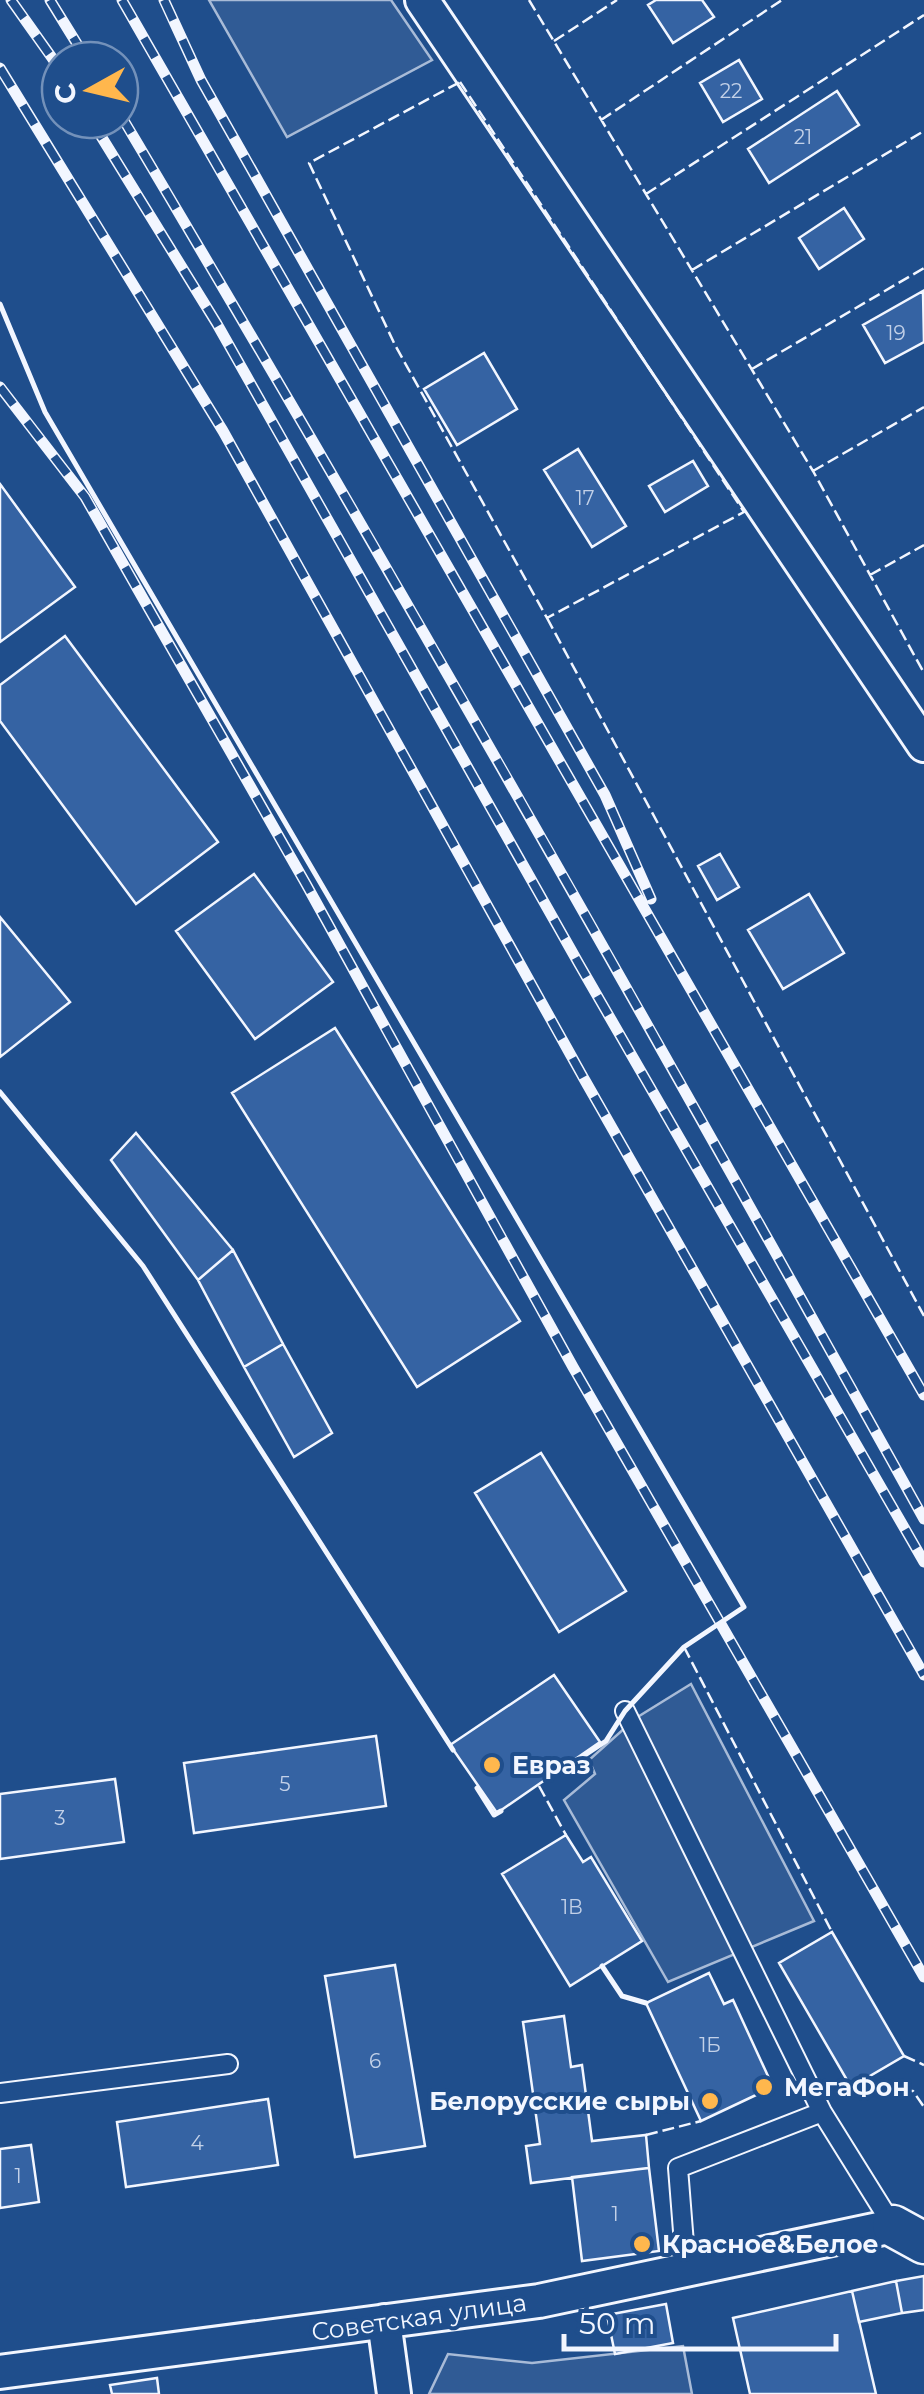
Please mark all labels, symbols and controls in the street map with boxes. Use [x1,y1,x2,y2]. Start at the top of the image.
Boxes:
north arrow [40,40,140,140]
house number: 22 [720,79,742,103]
text: С [47,81,83,106]
house number: 21 [794,125,812,149]
house number: 19 [886,321,906,345]
house number: 17 [576,486,595,510]
place label: Евраз [512,1750,591,1780]
marker: Евраз [481,1754,503,1776]
house number: 5 [279,1772,291,1796]
house number: 3 [54,1806,66,1830]
house number: 1В [561,1895,583,1919]
house number: 1Б [699,2033,721,2057]
house number: 6 [369,2049,381,2073]
place label: МегаФон [784,2072,910,2102]
marker: МегаФон [753,2076,775,2098]
place label: Белорусские сыры [429,2086,690,2116]
marker: Белорусские сыры [699,2090,721,2112]
house number: 4 [190,2131,204,2155]
house number: 1 [14,2164,22,2188]
house number: 1 [611,2202,619,2226]
place label: Красное&Белое [662,2229,879,2259]
marker: Красное&Белое [631,2233,653,2255]
street label: Советская улица [309,2287,529,2347]
scale bar [564,2289,836,2351]
text: 50 m [579,2305,656,2342]

